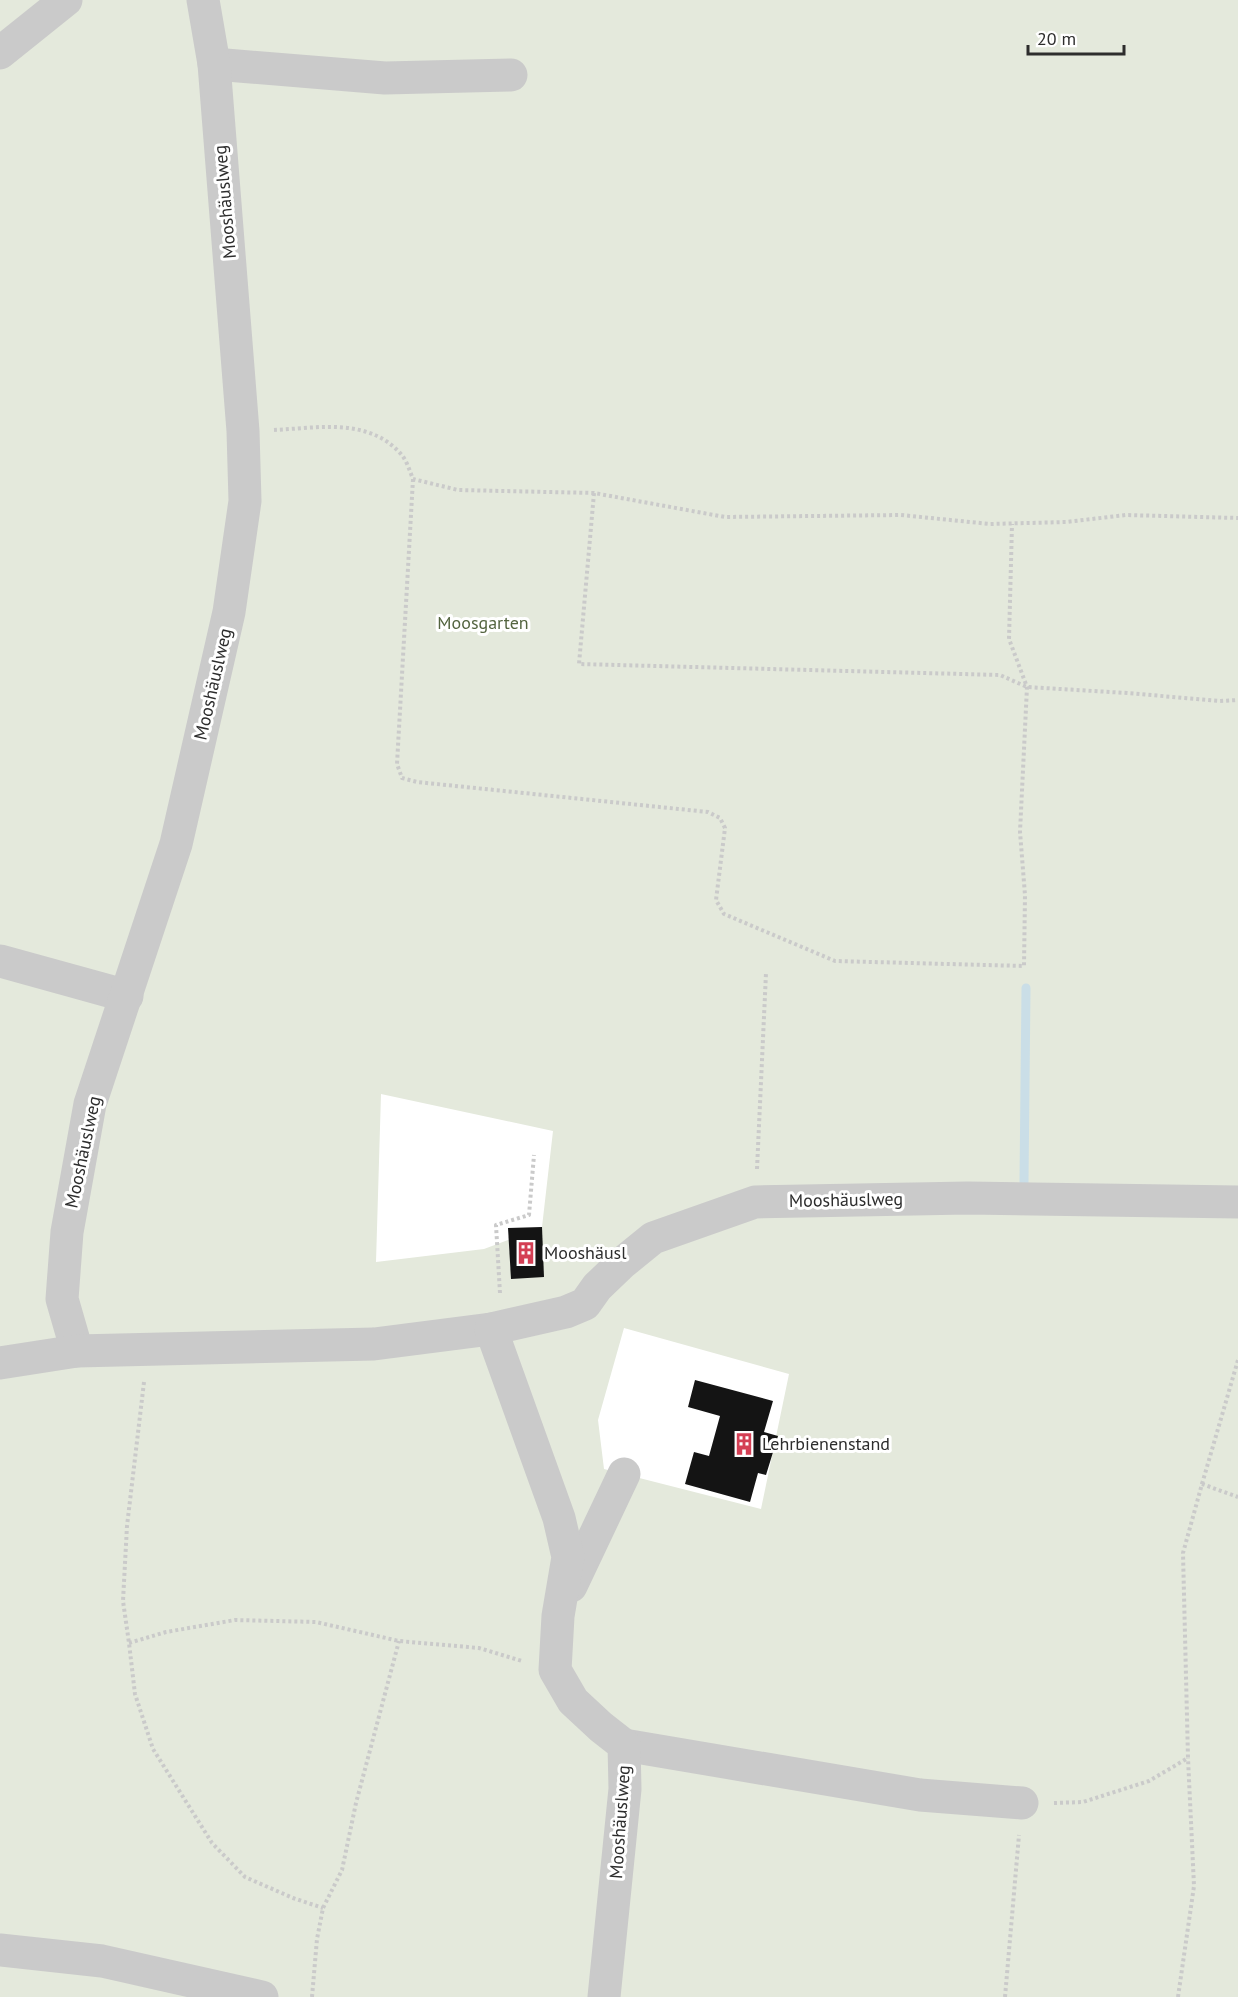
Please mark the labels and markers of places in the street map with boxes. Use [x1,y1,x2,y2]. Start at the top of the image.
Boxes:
building icon: Mooshäusl [513,1240,539,1266]
place label: Mooshäusl [544,1241,627,1264]
building icon: Lehrbienenstand [731,1431,757,1457]
place label: Lehrbienenstand [762,1432,890,1455]

